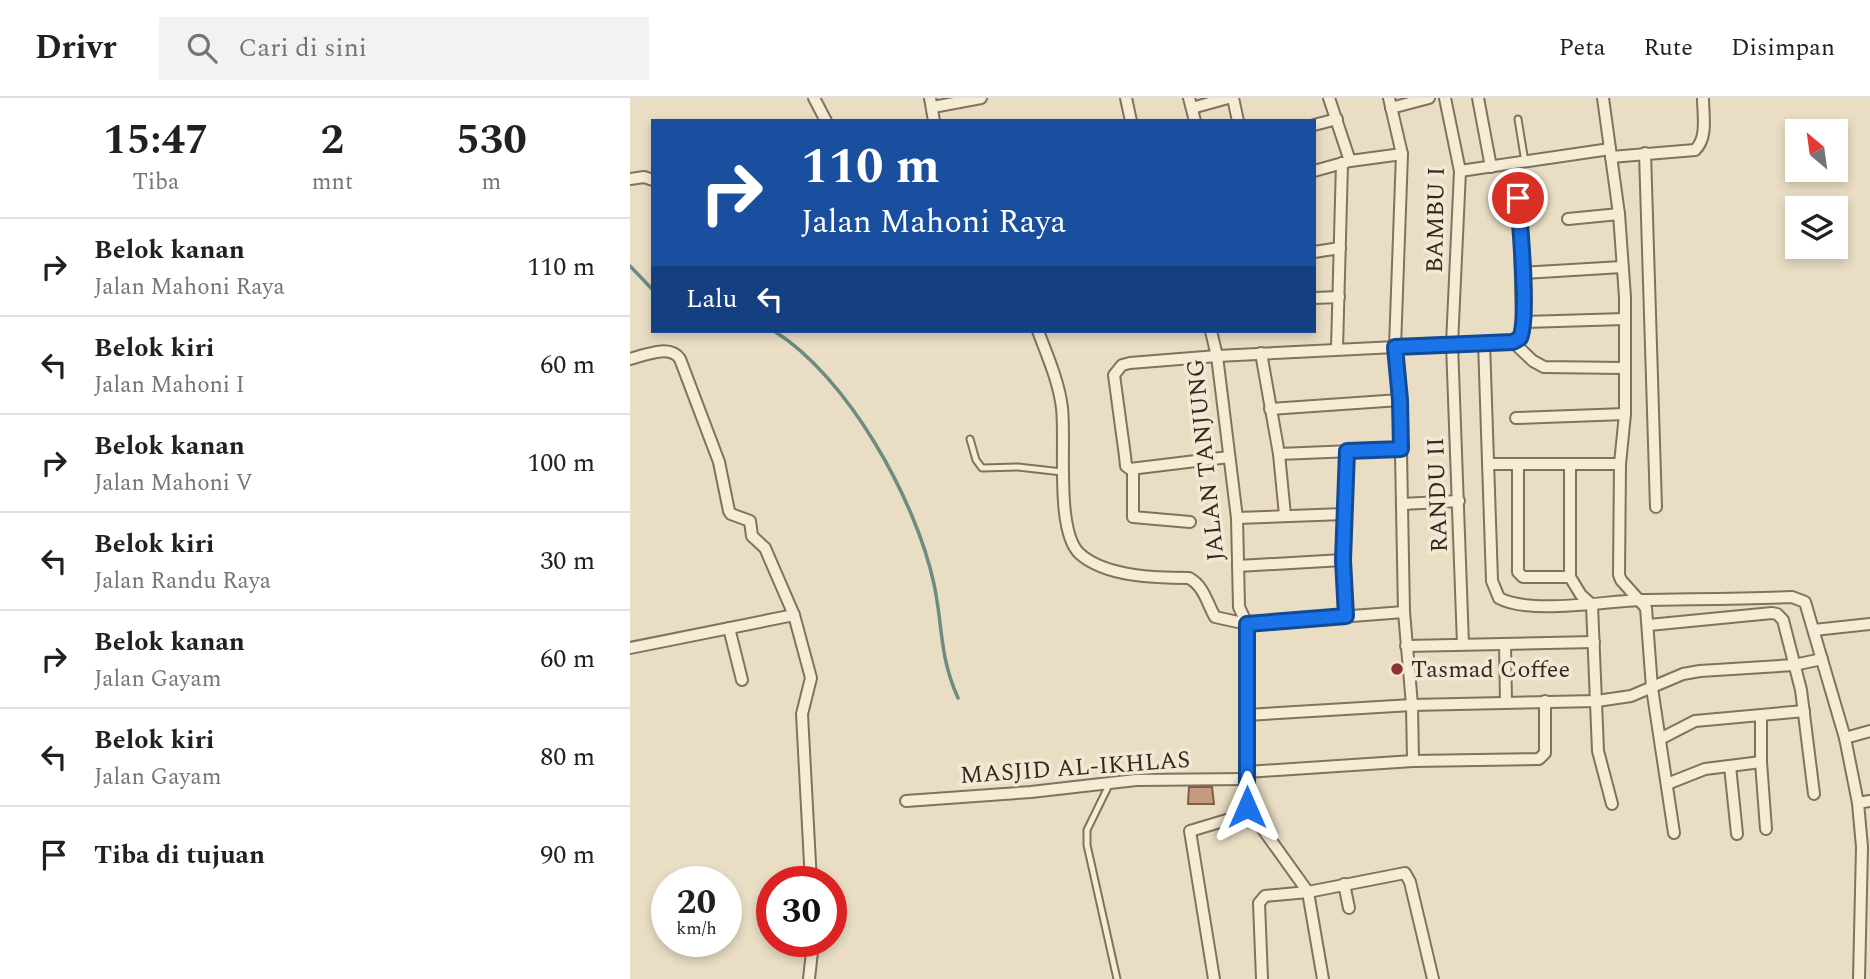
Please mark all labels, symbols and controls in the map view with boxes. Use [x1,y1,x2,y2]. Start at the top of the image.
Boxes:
search box [159,17,649,80]
text: Drivr [35,23,117,73]
text: Cari di sini [239,28,367,68]
icon: search [183,29,221,67]
text: Peta [1559,30,1605,66]
text: Rute [1643,30,1693,66]
text: Disimpan [1731,30,1835,66]
text: 15:47 [103,109,209,172]
text: 2 [321,109,344,172]
text: 530 [456,109,527,172]
north arrow [1785,119,1848,182]
map controls [1785,119,1848,259]
text: 110 m [801,130,940,205]
icon: right [686,147,777,238]
text: Tiba [132,165,179,200]
text: mnt [312,165,353,200]
text: m [482,165,501,200]
street label: BAMBU I [1417,167,1455,274]
pin [1488,168,1548,228]
icon: arrive [1499,179,1537,217]
button: layers [1785,196,1848,259]
text: Jalan Mahoni Raya [801,198,1066,247]
text: Belok kanan [94,230,245,270]
text: 110 m [527,247,595,287]
icon: right [35,248,73,286]
text: Jalan Mahoni Raya [94,270,285,305]
text: Lalu [686,279,737,319]
icon: left [751,280,789,318]
text: Belok kiri [94,328,214,368]
text: 60 m [540,345,595,385]
icon: left [35,346,73,384]
street label: JALAN TANJUNG [1177,357,1235,563]
text: Jalan Mahoni I [94,368,245,403]
text: Belok kanan [94,426,245,466]
street label: RANDU II [1418,437,1458,553]
text: 100 m [527,443,595,483]
icon: right [35,444,73,482]
text: Jalan Mahoni V [94,466,253,501]
text: Belok kiri [94,524,214,564]
text: 30 m [540,541,595,581]
icon: left [35,542,73,580]
text: Jalan Randu Raya [94,564,271,599]
text: Belok kanan [94,622,245,662]
text: 60 m [540,639,595,679]
icon: right [35,640,73,678]
place label: Tasmad Coffee [1411,652,1570,688]
marker: Tasmad Coffee [1389,661,1405,677]
text: Jalan Gayam [94,662,221,697]
text: Belok kiri [94,720,214,760]
text: 80 m [540,737,595,777]
icon: left [35,738,73,776]
street label: MASJID AL-IKHLAS [959,742,1191,794]
text: Jalan Gayam [94,760,221,795]
position arrow [1210,770,1284,844]
text: Tiba di tujuan [94,835,265,875]
text: 90 m [540,835,595,875]
icon: arrive [35,836,73,874]
speed limit sign: 30 [756,866,847,957]
text: 20 [677,876,716,929]
text: km/h [676,915,717,942]

